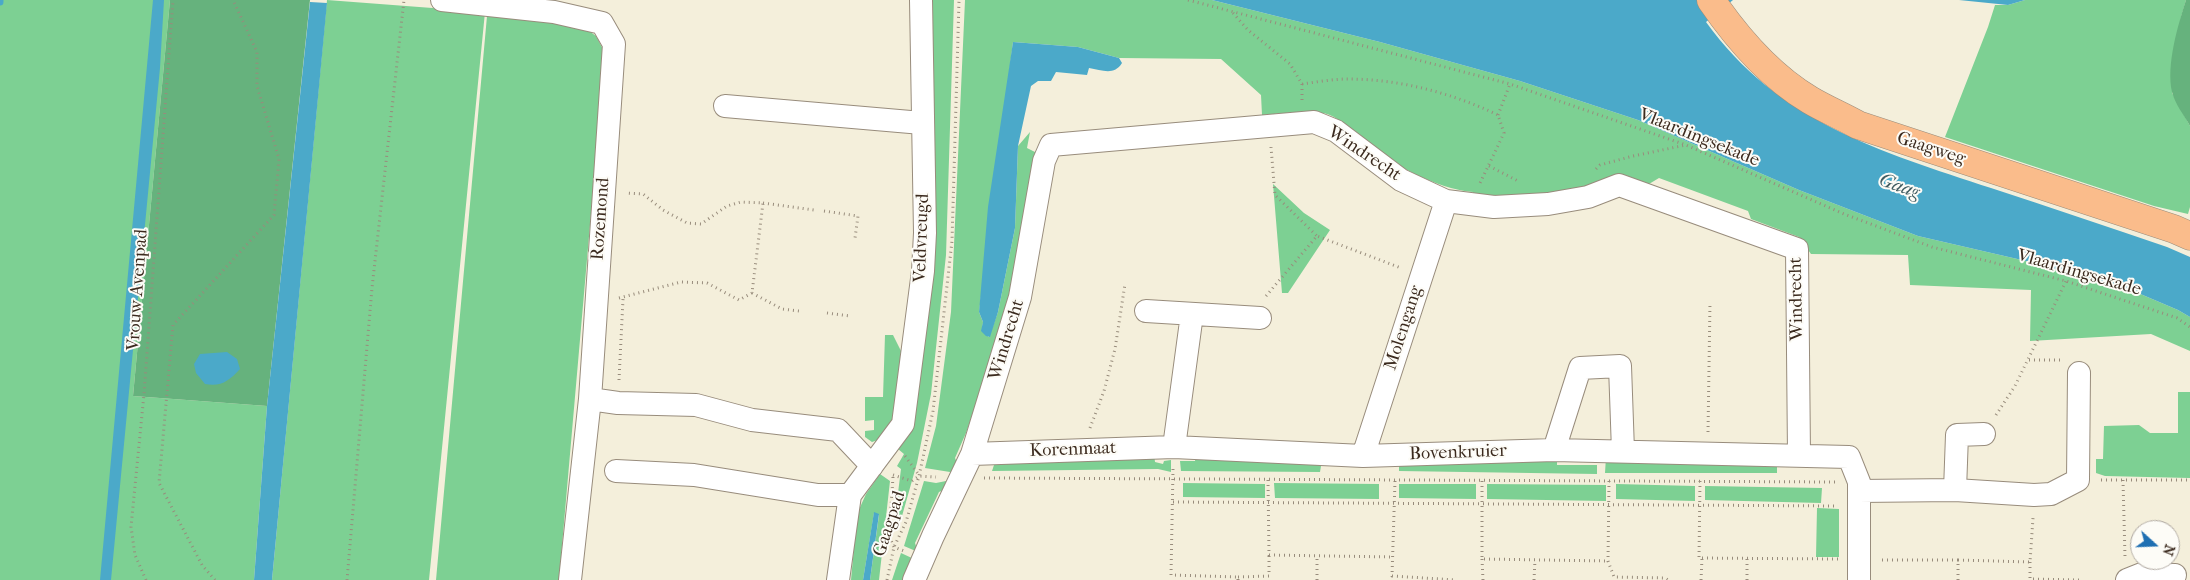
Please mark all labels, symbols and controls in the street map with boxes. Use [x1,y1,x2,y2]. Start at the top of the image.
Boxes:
street label: Vlaardingsekade [1636,104,1762,172]
street label: Windrecht [1323,122,1405,186]
street label: Gaagweg [1894,128,1968,170]
water label: Gaag [1876,169,1922,205]
street label: Rozemond [587,177,615,261]
street label: Veldvreugd [910,193,934,283]
street label: Vrouw Avenpad [123,228,153,352]
street label: Vlaardingsekade [2014,245,2144,301]
street label: Windrecht [1785,257,1809,341]
street label: Molengang [1380,283,1428,373]
street label: Windrecht [984,297,1030,383]
street label: Korenmaat [1029,438,1117,462]
street label: Bovenkruier [1409,441,1507,465]
street label: Gaagpad [869,489,911,559]
north arrow [2130,520,2180,570]
text: N [2159,542,2178,558]

